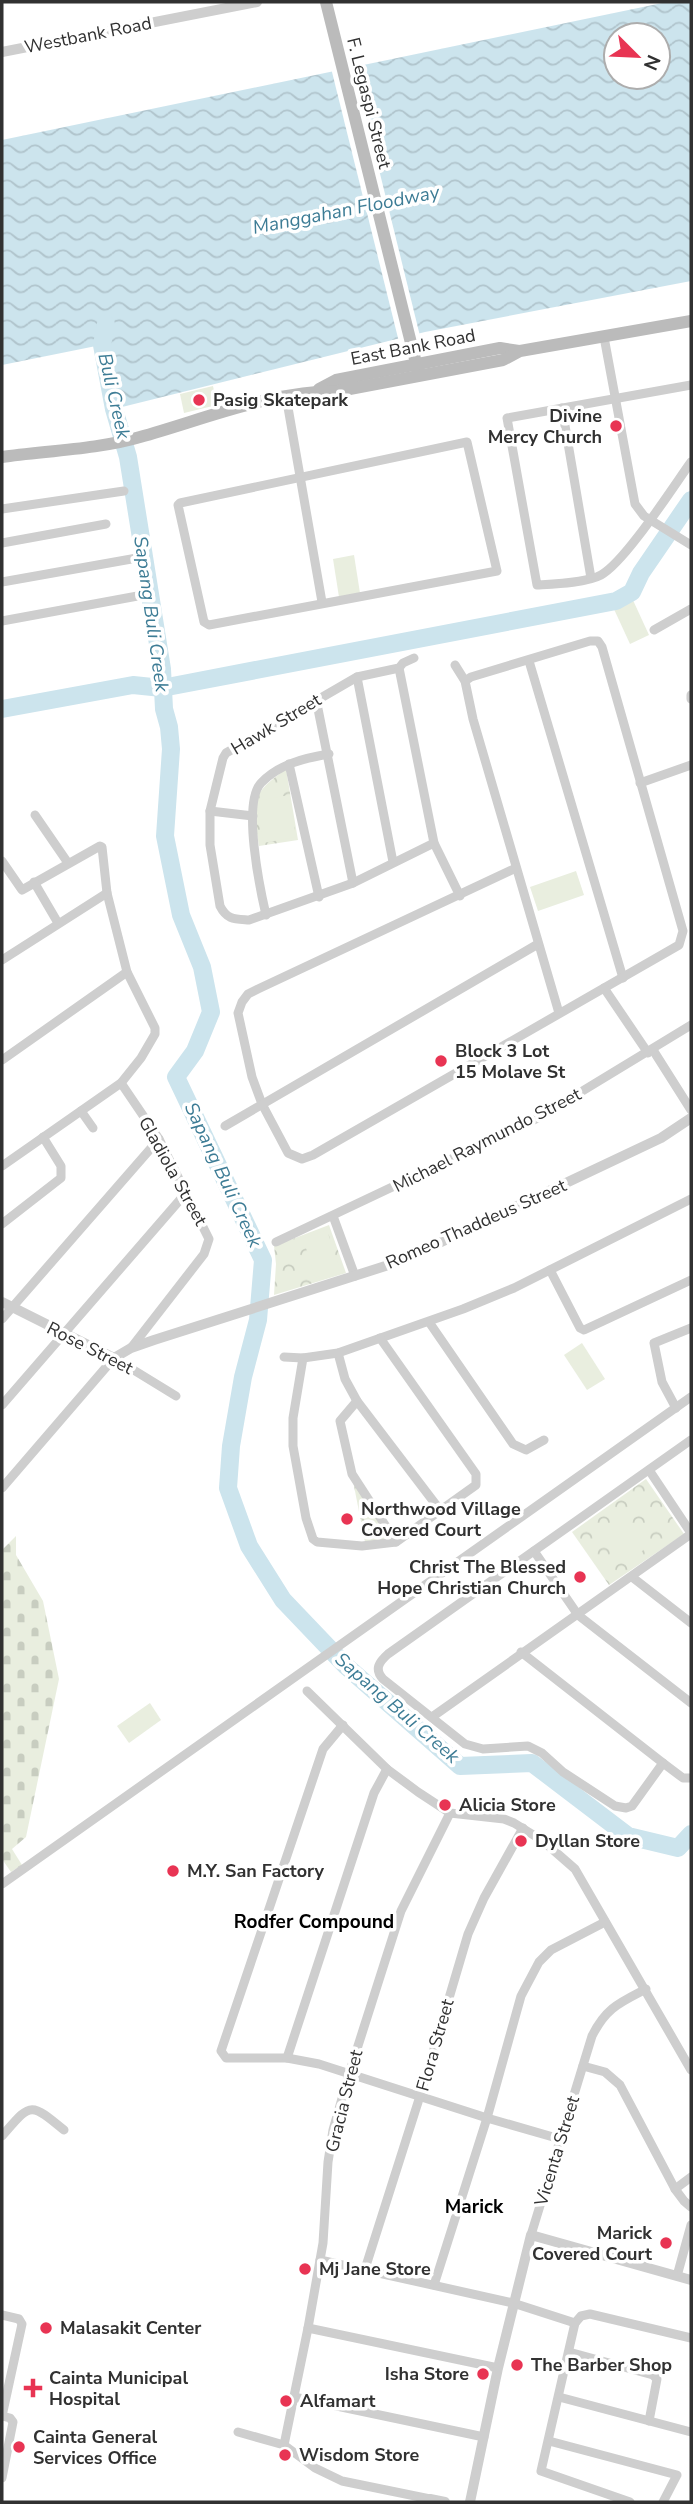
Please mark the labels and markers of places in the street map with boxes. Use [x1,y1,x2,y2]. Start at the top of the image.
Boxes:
place label: Pasig Skatepark [213,388,348,412]
marker: Pasig Skatepark [191,392,207,408]
place label: Divine Mercy Church [488,404,602,449]
marker: Divine Mercy Church [608,418,624,434]
place label: Block 3 Lot 15 Molave St [455,1039,565,1084]
marker: Block 3 Lot 15 Molave St [433,1053,449,1069]
place label: Northwood Village Covered Court [361,1497,521,1542]
marker: Northwood Village Covered Court [339,1511,355,1527]
place label: Christ The Blessed Hope Christian Church [377,1555,566,1600]
marker: Christ The Blessed Hope Christian Church [572,1569,588,1585]
place label: Alicia Store [459,1793,556,1817]
marker: Alicia Store [437,1797,453,1813]
place label: Dyllan Store [535,1829,640,1853]
marker: Dyllan Store [513,1833,529,1849]
place label: M.Y. San Factory [187,1859,325,1883]
marker: M.Y. San Factory [165,1863,181,1879]
place label: Marick Covered Court [532,2221,652,2266]
marker: Marick Covered Court [658,2235,674,2251]
place label: Mj Jane Store [319,2257,431,2281]
marker: Mj Jane Store [297,2261,313,2277]
place label: Malasakit Center [60,2316,201,2340]
marker: Malasakit Center [38,2320,54,2336]
place label: The Barber Shop [531,2353,672,2377]
marker: The Barber Shop [509,2357,525,2373]
place label: Isha Store [385,2362,469,2386]
place label: Cainta Municipal Hospital [49,2366,188,2411]
marker: Isha Store [475,2366,491,2382]
marker: Cainta Municipal Hospital [23,2378,43,2398]
place label: Alfamart [300,2389,375,2413]
marker: Alfamart [278,2393,294,2409]
place label: Cainta General Services Office [33,2425,158,2470]
marker: Cainta General Services Office [11,2439,27,2455]
place label: Wisdom Store [299,2443,420,2467]
marker: Wisdom Store [277,2447,293,2463]

